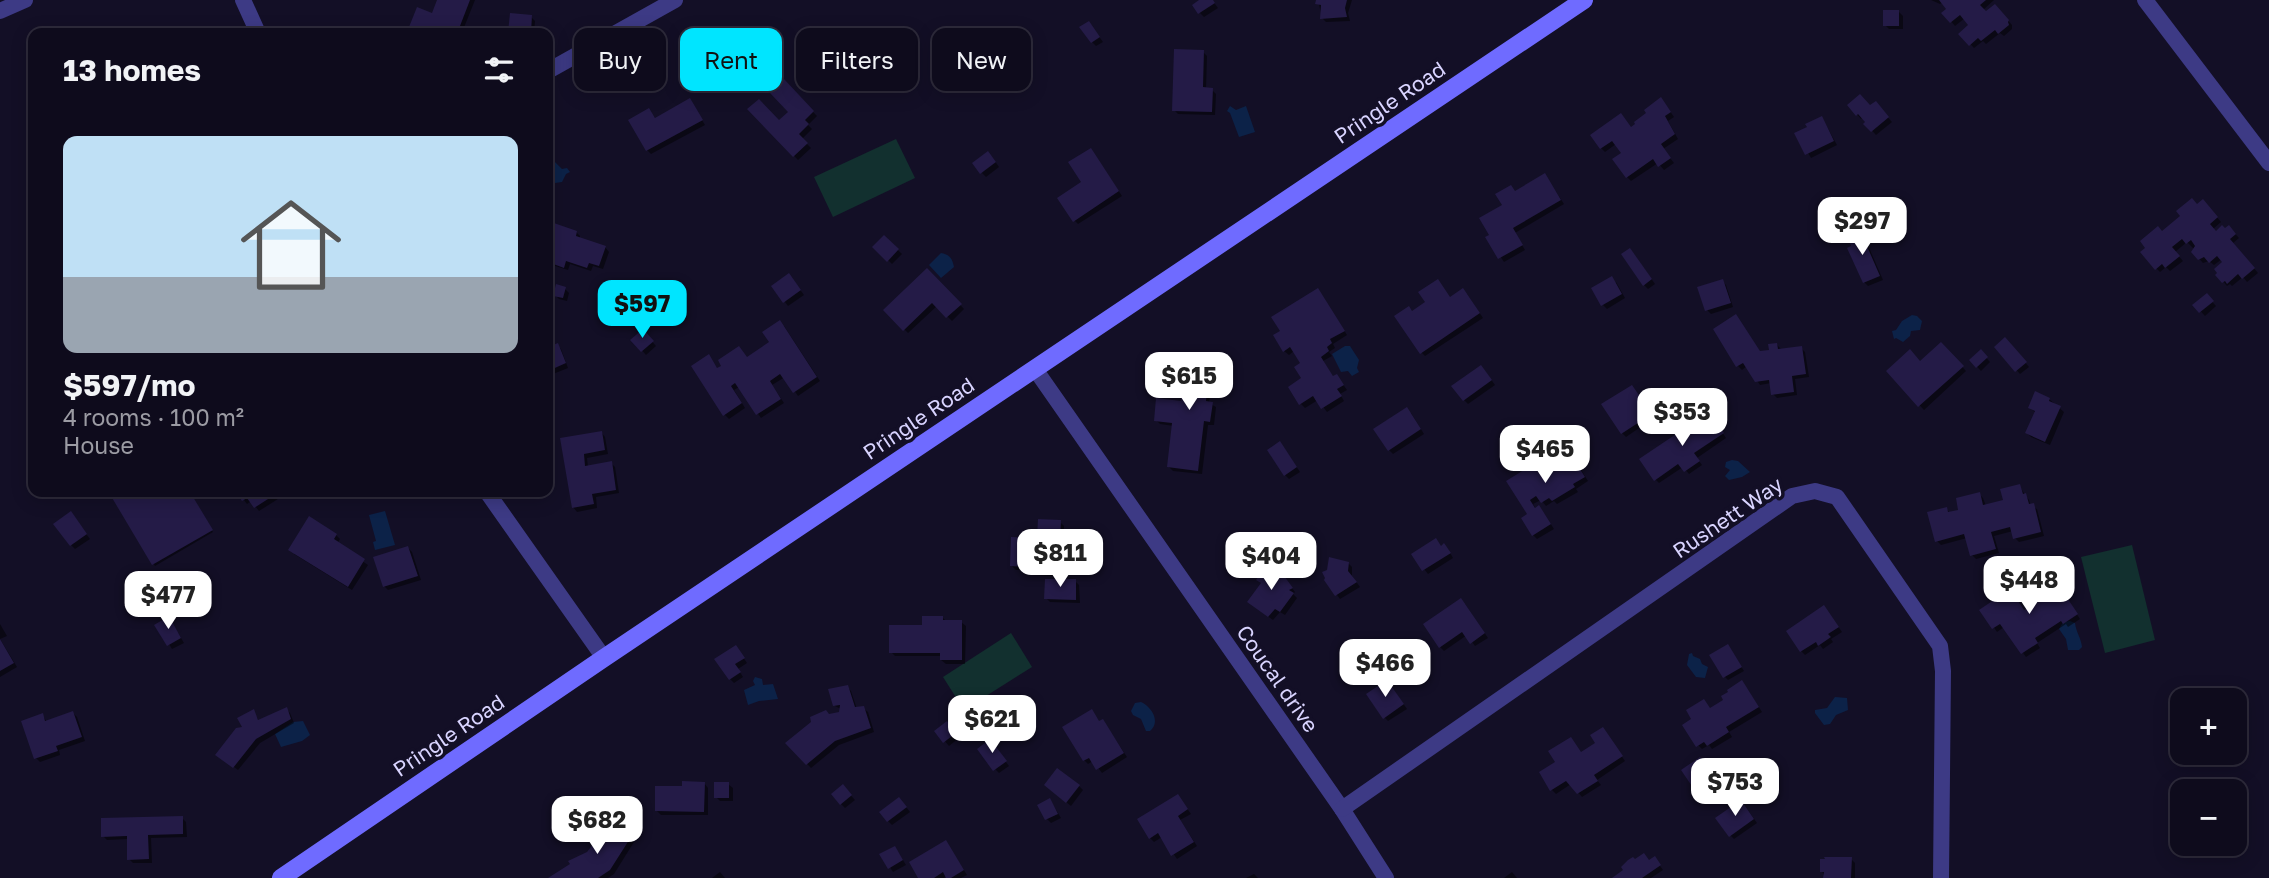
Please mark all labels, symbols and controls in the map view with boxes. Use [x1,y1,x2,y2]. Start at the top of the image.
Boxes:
chip: Buy [574,28,666,91]
chip: Rent [680,28,782,91]
chip: Filters [796,28,918,91]
chip: New [932,28,1031,91]
icon: filters [480,51,518,89]
text: 13 homes [63,52,201,88]
street label: Pringle Road [1329,55,1450,149]
icon: home [228,182,354,308]
pin: $297 [1821,198,1903,257]
text: $297 [1834,206,1890,234]
pin: $597 [601,280,683,340]
text: $597 [614,289,670,317]
pin: $615 [1148,352,1230,412]
text: $615 [1161,361,1217,389]
text: $597/mo [63,367,195,403]
street label: Pringle Road [858,371,979,465]
pin: $353 [1641,388,1723,448]
text: $353 [1653,397,1711,425]
text: 4 rooms · 100 m² [63,403,244,431]
pin: $465 [1504,426,1586,485]
text: House [63,431,134,459]
text: $465 [1516,434,1574,462]
street label: Rushett Way [1667,471,1788,564]
pin: $811 [1019,530,1101,589]
pin: $404 [1230,532,1312,592]
text: $811 [1033,538,1087,566]
text: $404 [1241,541,1301,569]
pin: $448 [1988,556,2070,616]
text: $448 [2000,565,2058,593]
pin: $477 [127,572,209,631]
text: $477 [141,580,195,608]
street label: Coucal drive [1231,620,1324,737]
pin: $466 [1344,640,1426,699]
text: $466 [1356,648,1415,676]
street label: Pringle Road [388,688,509,782]
map controls [2170,688,2247,856]
button: + [2170,688,2247,765]
pin: $621 [951,696,1033,755]
text: $621 [964,704,1020,732]
pin: $753 [1694,758,1776,818]
text: $753 [1707,767,1763,795]
button: − [2170,779,2247,856]
pin: $682 [556,796,638,856]
text: $682 [568,805,626,833]

